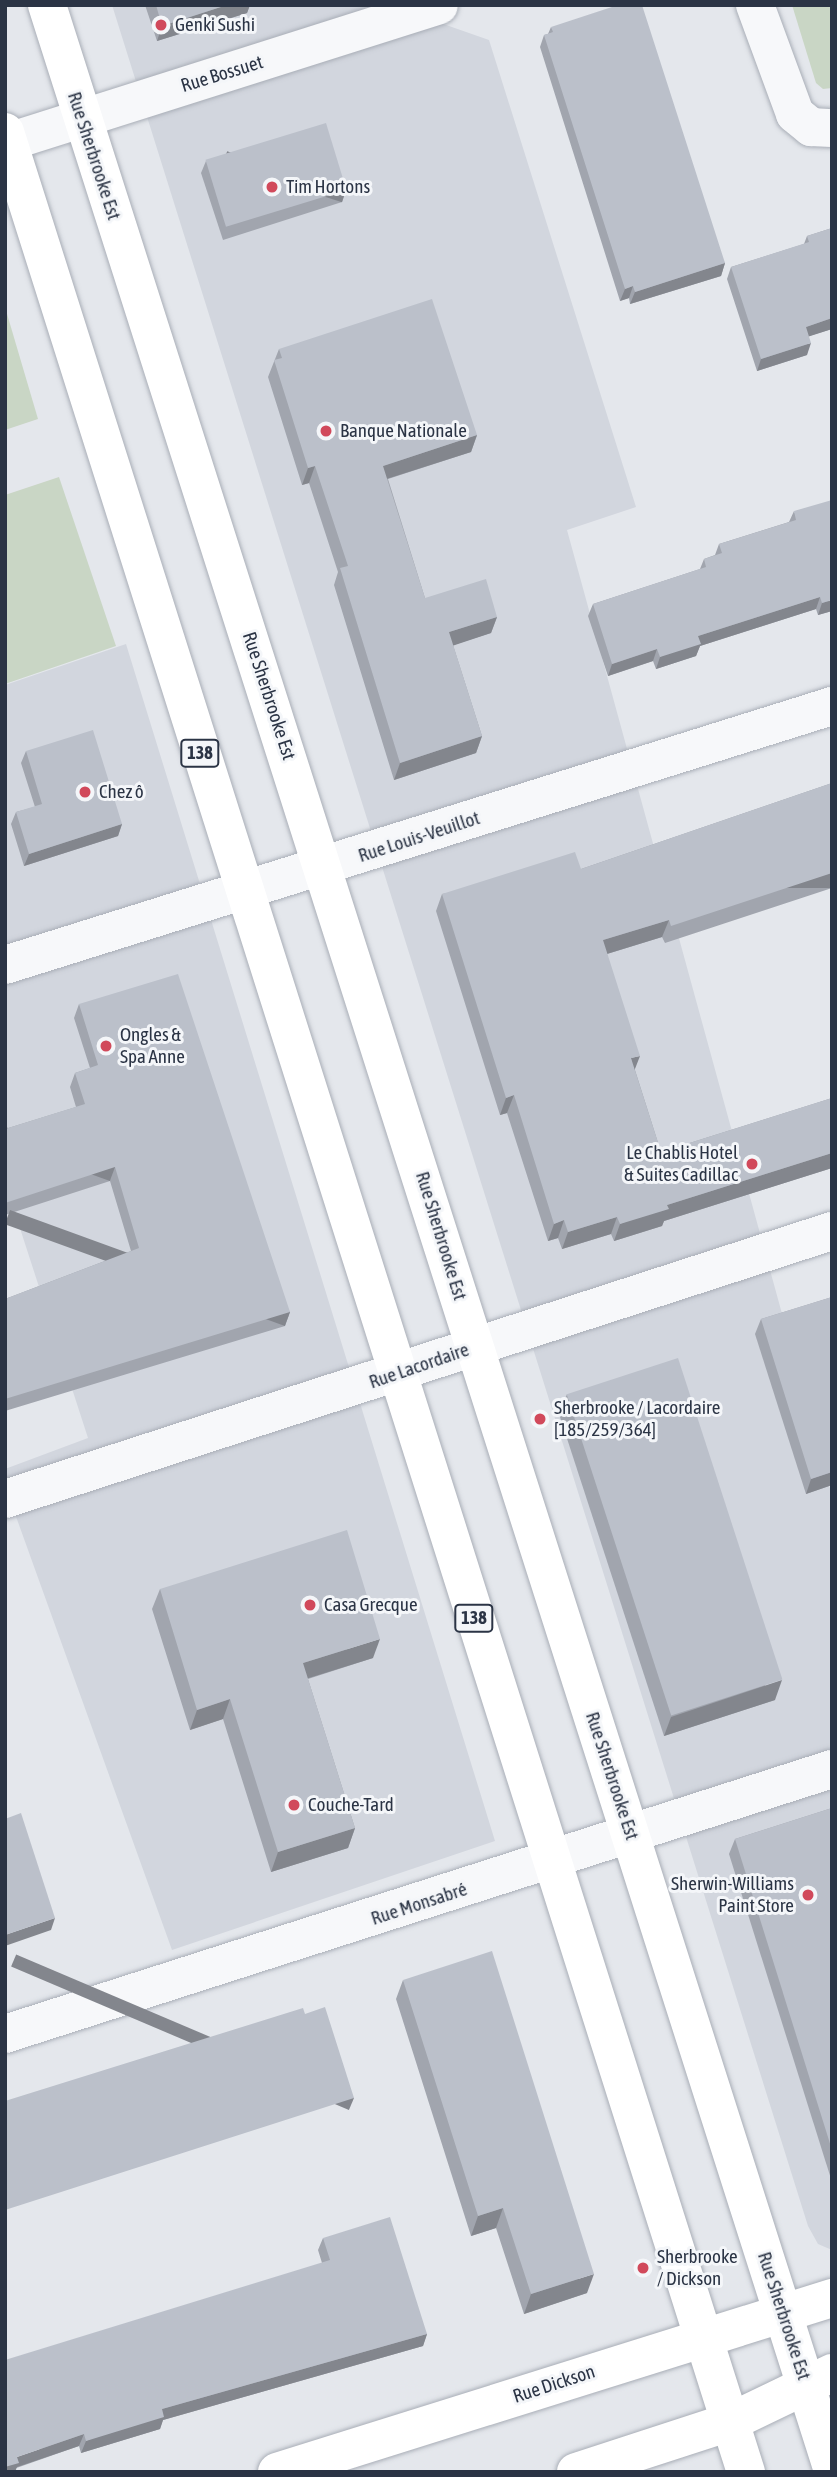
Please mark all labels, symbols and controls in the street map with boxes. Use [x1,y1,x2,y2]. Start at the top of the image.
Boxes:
place label: Genki Sushi [175,14,255,36]
marker: Genki Sushi [153,17,169,33]
street label: Rue Bossuet [178,51,266,97]
street label: Rue Sherbrooke Est [63,89,125,223]
place label: Tim Hortons [286,176,370,198]
marker: Tim Hortons [264,179,280,195]
place label: Banque Nationale [340,420,467,442]
marker: Banque Nationale [318,423,334,439]
street label: Rue Sherbrooke Est [238,629,300,763]
road number: 138 [179,738,221,768]
place label: Chez ô [99,781,144,803]
marker: Chez ô [77,784,93,800]
street label: Rue Louis-Veuillot [355,807,483,867]
place label: Ongles & Spa Anne [120,1024,185,1068]
marker: Ongles & Spa Anne [98,1038,114,1054]
place label: Le Chablis Hotel & Suites Cadillac [624,1142,738,1186]
marker: Le Chablis Hotel & Suites Cadillac [744,1156,760,1172]
street label: Rue Sherbrooke Est [411,1169,471,1303]
street label: Rue Lacordaire [366,1338,472,1394]
place label: Sherbrooke / Lacordaire [185/259/364] [554,1397,720,1441]
marker: Sherbrooke / Lacordaire [185/259/364] [532,1411,548,1427]
place label: Casa Grecque [324,1594,418,1616]
marker: Casa Grecque [302,1597,318,1613]
road number: 138 [453,1604,495,1632]
street label: Rue Sherbrooke Est [581,1709,643,1843]
place label: Couche-Tard [308,1794,394,1816]
marker: Couche-Tard [286,1797,302,1813]
place label: Sherwin-Williams Paint Store [671,1873,794,1917]
street label: Rue Monsabré [368,1878,470,1930]
marker: Sherwin-Williams Paint Store [800,1887,816,1903]
place label: Sherbrooke / Dickson [657,2246,738,2290]
street label: Rue Sherbrooke Est [753,2249,815,2383]
marker: Sherbrooke / Dickson [635,2260,651,2276]
street label: Rue Dickson [510,2360,598,2408]

